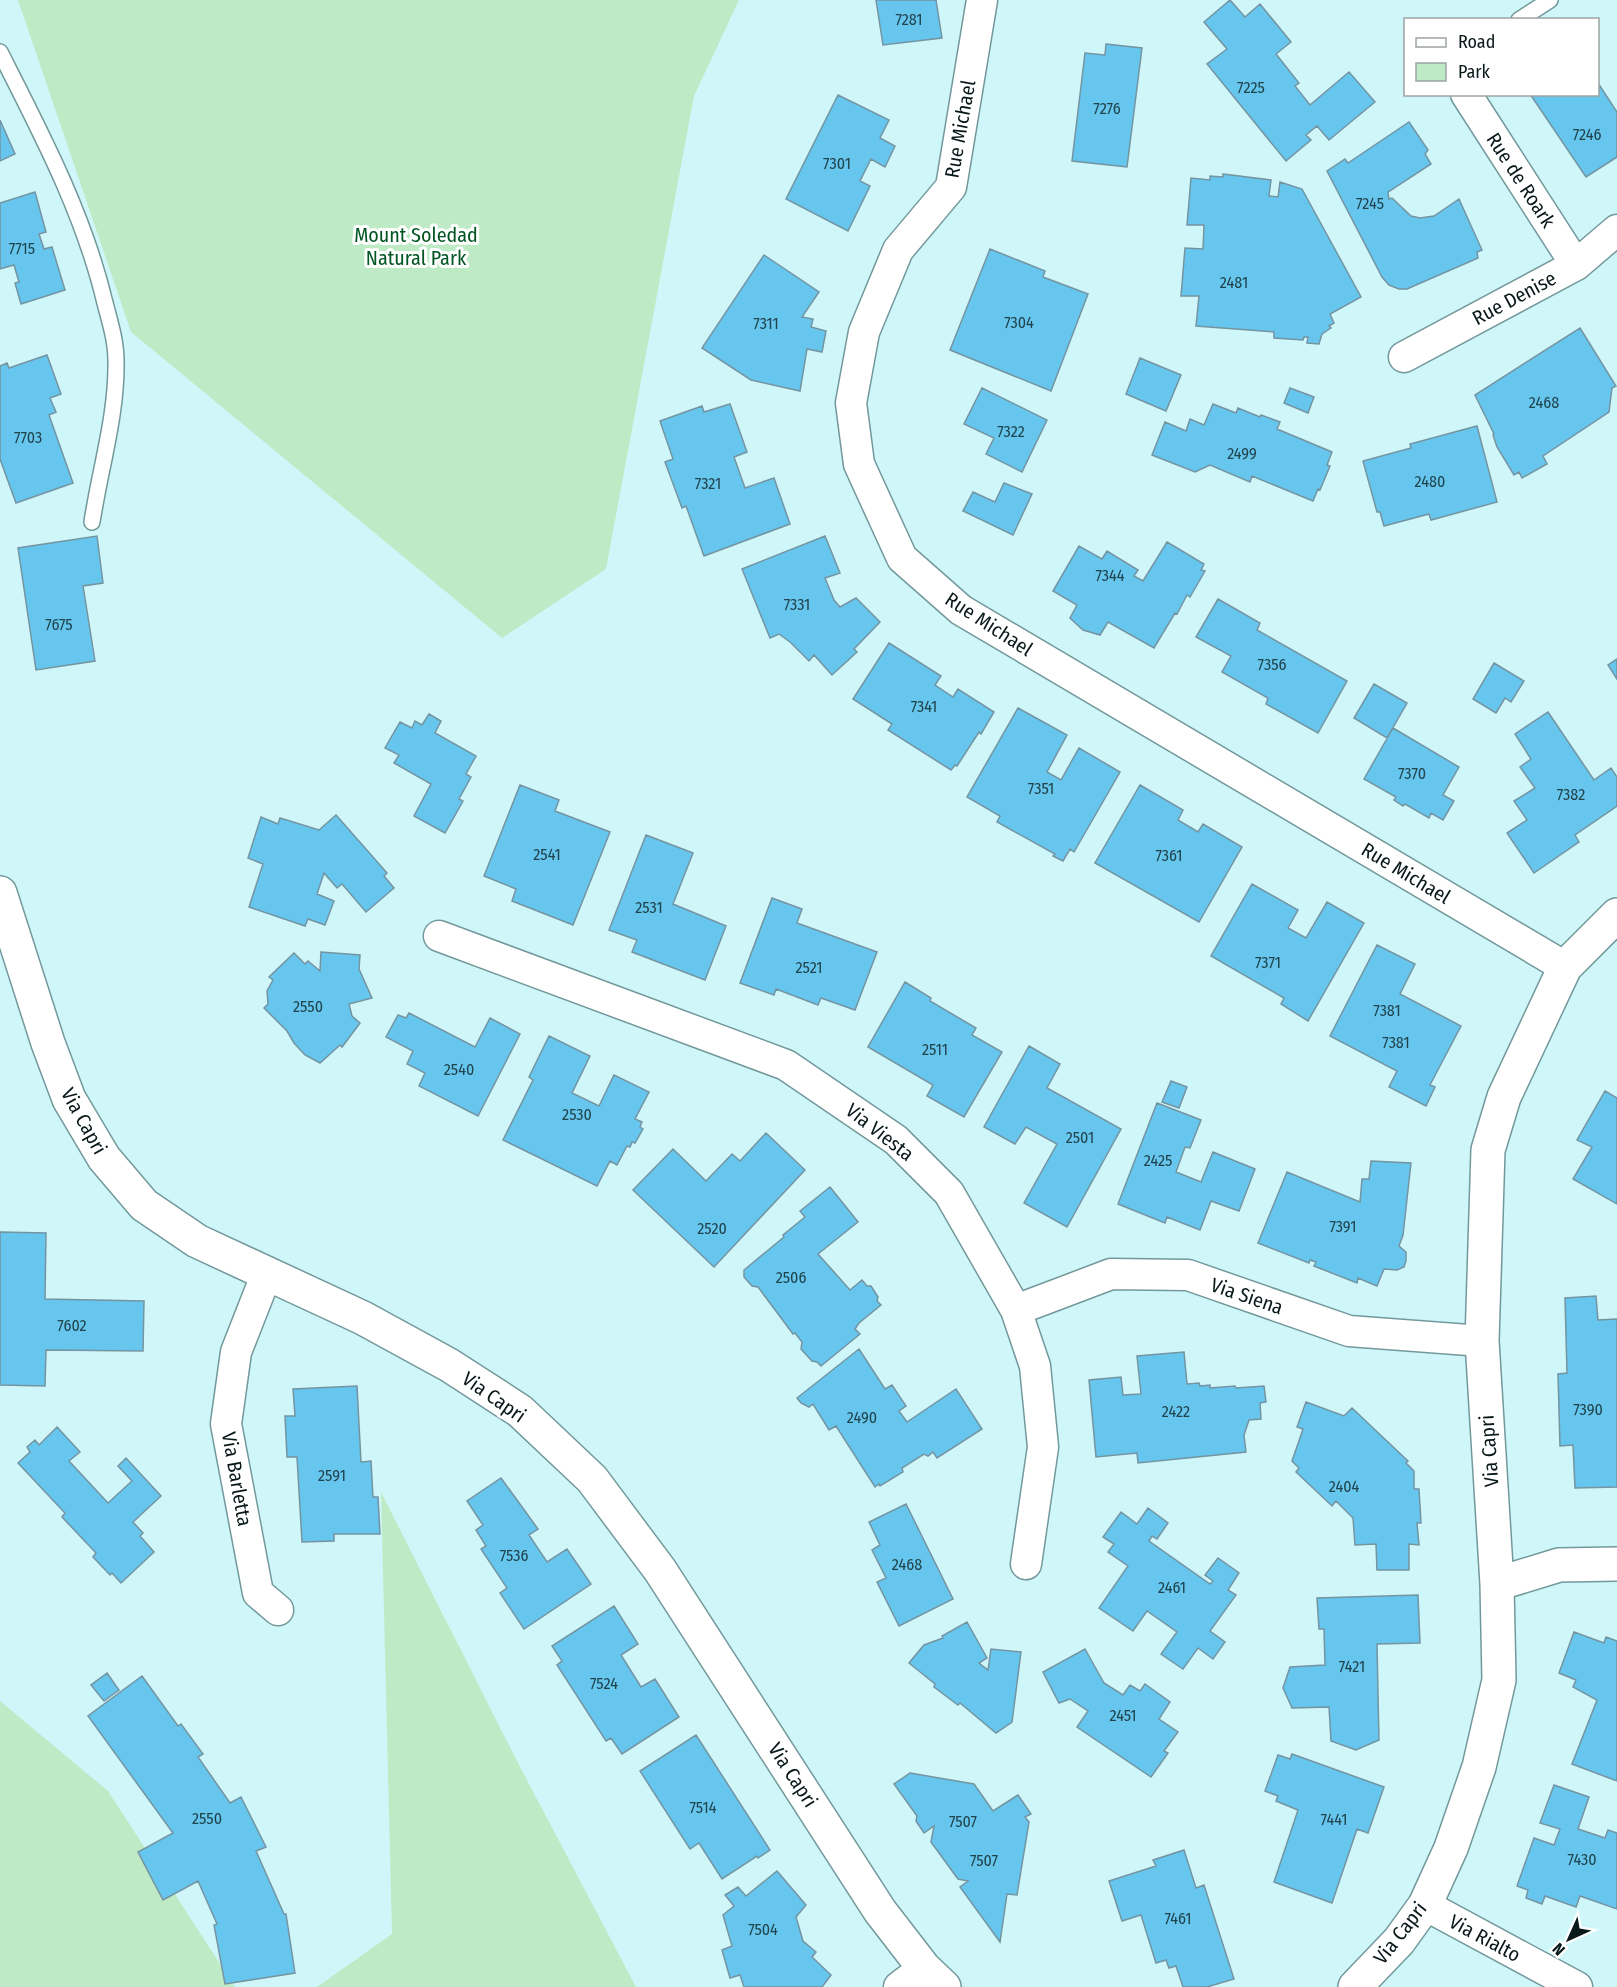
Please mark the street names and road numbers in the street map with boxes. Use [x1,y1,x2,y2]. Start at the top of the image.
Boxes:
street label: Rue Michael [940,78,980,180]
street label: Rue de Roark [1481,128,1561,233]
street label: Rue Denise [1468,266,1560,330]
street label: Rue Michael [941,587,1037,661]
street label: Rue Michael [1357,837,1455,909]
street label: Via Capri [56,1084,112,1158]
street label: Via Viesta [841,1098,919,1166]
street label: Via Siena [1208,1272,1286,1320]
street label: Via Capri [458,1366,530,1428]
street label: Via Capri [1475,1414,1503,1488]
street label: Via Barletta [217,1430,257,1528]
street label: Via Capri [763,1738,823,1812]
street label: Via Capri [1368,1897,1432,1969]
street label: Via Rialto [1445,1909,1525,1967]

